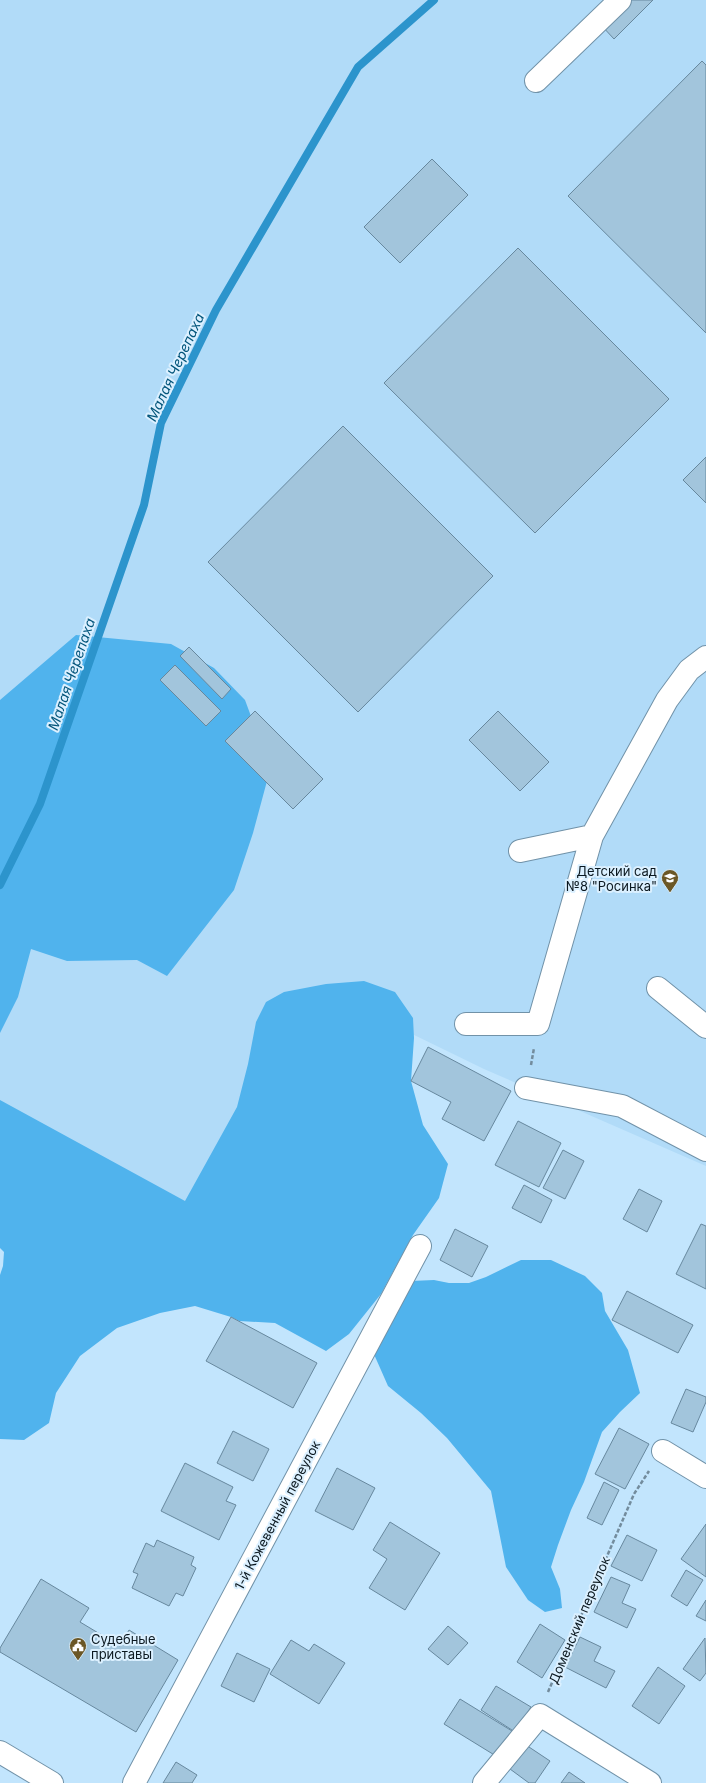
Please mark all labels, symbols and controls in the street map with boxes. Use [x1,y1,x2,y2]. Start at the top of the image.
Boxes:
water label: Малая Черепаха [143,310,208,424]
water label: Малая Черепаха [44,615,98,732]
place label: Детский сад №8 "Росинка" [566,863,657,894]
school or university icon: Детский сад №8 "Росинка" [660,868,680,893]
street label: 1-й Кожевенный переулок [231,1438,323,1592]
street label: Доменский переулок [545,1554,613,1686]
place label: Судебные приставы [91,1631,156,1662]
public building icon: Судебные приставы [68,1636,88,1661]

